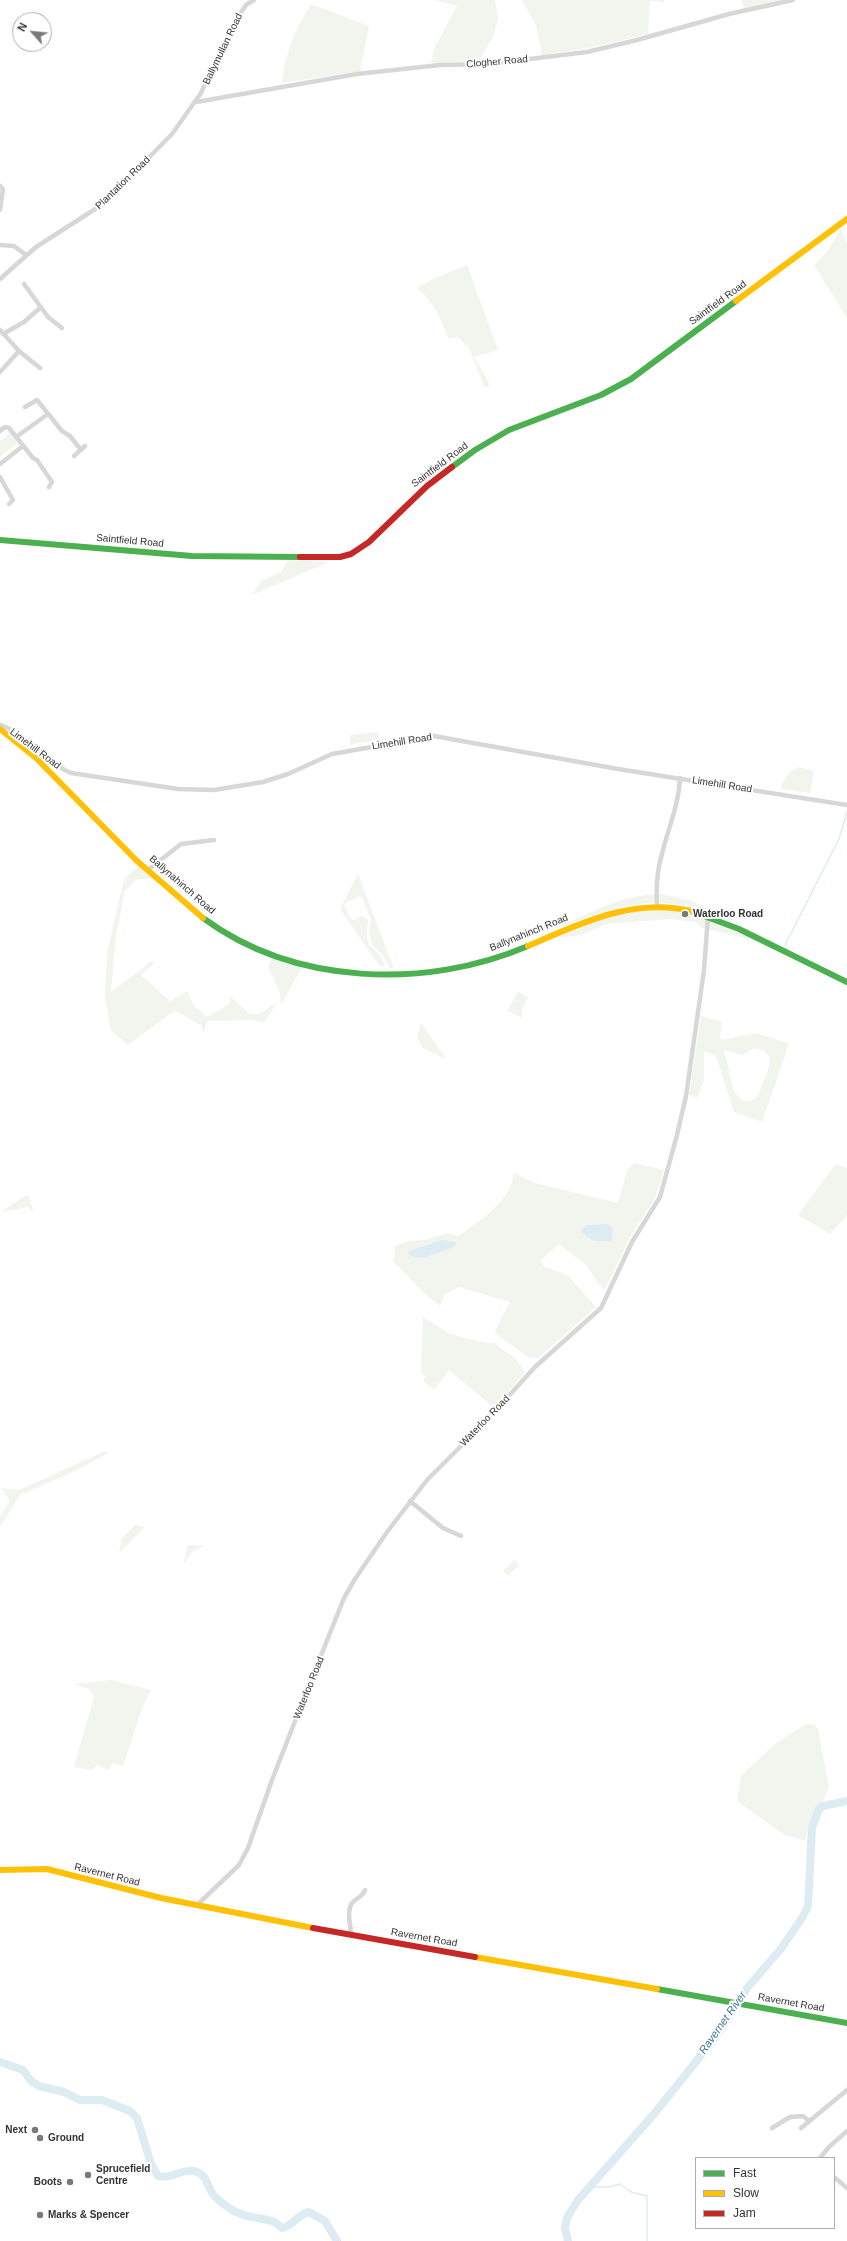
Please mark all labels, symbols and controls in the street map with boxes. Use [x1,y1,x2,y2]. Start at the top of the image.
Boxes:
street label: Ballymullan Road [201,11,245,87]
north arrow [12,12,52,52]
text: N [15,21,29,33]
street label: Clogher Road [466,53,528,71]
street label: Plantation Road [93,154,153,212]
street label: Saintfield Road [687,278,749,328]
street label: Saintfield Road [409,440,471,490]
street label: Saintfield Road [96,532,164,550]
street label: Limehill Road [7,726,63,772]
street label: Limehill Road [371,731,433,753]
street label: Limehill Road [691,774,753,796]
street label: Ballynahinch Road [147,853,217,917]
place label: Waterloo Road [693,908,763,920]
marker: Waterloo Road [680,909,690,919]
street label: Ballynahinch Road [488,912,570,954]
street label: Waterloo Road [458,1393,512,1449]
street label: Waterloo Road [291,1655,327,1721]
street label: Ravernet Road [73,1861,141,1889]
street label: Ravernet Road [390,1926,458,1950]
water label: Ravernet River [697,1989,749,2057]
street label: Ravernet Road [757,1991,825,2015]
place label: Next [5,2124,27,2136]
marker: Next [30,2125,40,2135]
place label: Ground [48,2132,84,2144]
marker: Ground [35,2133,45,2143]
legend [695,2157,835,2229]
place label: Sprucefield Centre [96,2163,150,2186]
text: Fast [733,2166,756,2180]
marker: Sprucefield Centre [83,2170,93,2180]
place label: Boots [34,2176,62,2188]
marker: Boots [65,2177,75,2187]
text: Slow [733,2186,759,2200]
text: Jam [733,2206,756,2220]
place label: Marks & Spencer [48,2209,129,2221]
marker: Marks & Spencer [35,2210,45,2220]

